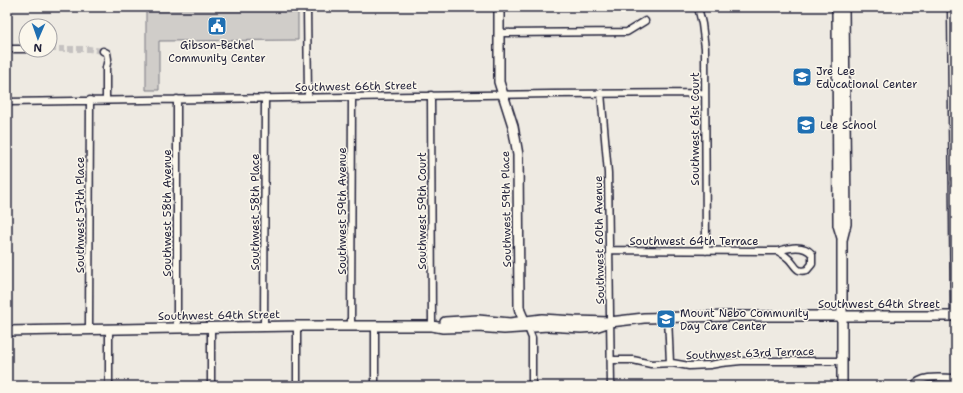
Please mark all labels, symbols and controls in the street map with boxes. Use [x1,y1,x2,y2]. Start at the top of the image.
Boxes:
public building icon: Gibson-Bethel Community Center [206,15,228,37]
north arrow [18,18,58,58]
place label: Gibson-Bethel Community Center [168,38,266,66]
text: N [33,40,42,55]
place label: Jre Lee Educational Center [816,64,917,92]
school or university icon: Jre Lee Educational Center [791,66,813,88]
street label: Southwest 61st Court [688,72,703,186]
street label: Southwest 66th Street [295,78,417,95]
school or university icon: Lee School [795,114,817,136]
place label: Lee School [820,118,877,133]
street label: Southwest 59th Avenue [335,147,350,275]
street label: Southwest 58th Avenue [160,149,175,277]
street label: Southwest 59th Place [498,151,515,267]
street label: Southwest 59th Court [415,152,430,270]
street label: Southwest 58th Place [248,154,263,270]
street label: Southwest 57th Place [73,157,88,273]
street label: Southwest 60th Avenue [591,176,608,304]
street label: Southwest 64th Terrace [630,234,758,249]
street label: Southwest 64th Street [818,297,940,312]
place label: Mount Nebo Community Day Care Center [680,306,809,334]
street label: Southwest 64th Street [158,307,280,324]
school or university icon: Mount Nebo Community Day Care Center [655,308,677,330]
street label: Southwest 63rd Terrace [686,344,815,363]

